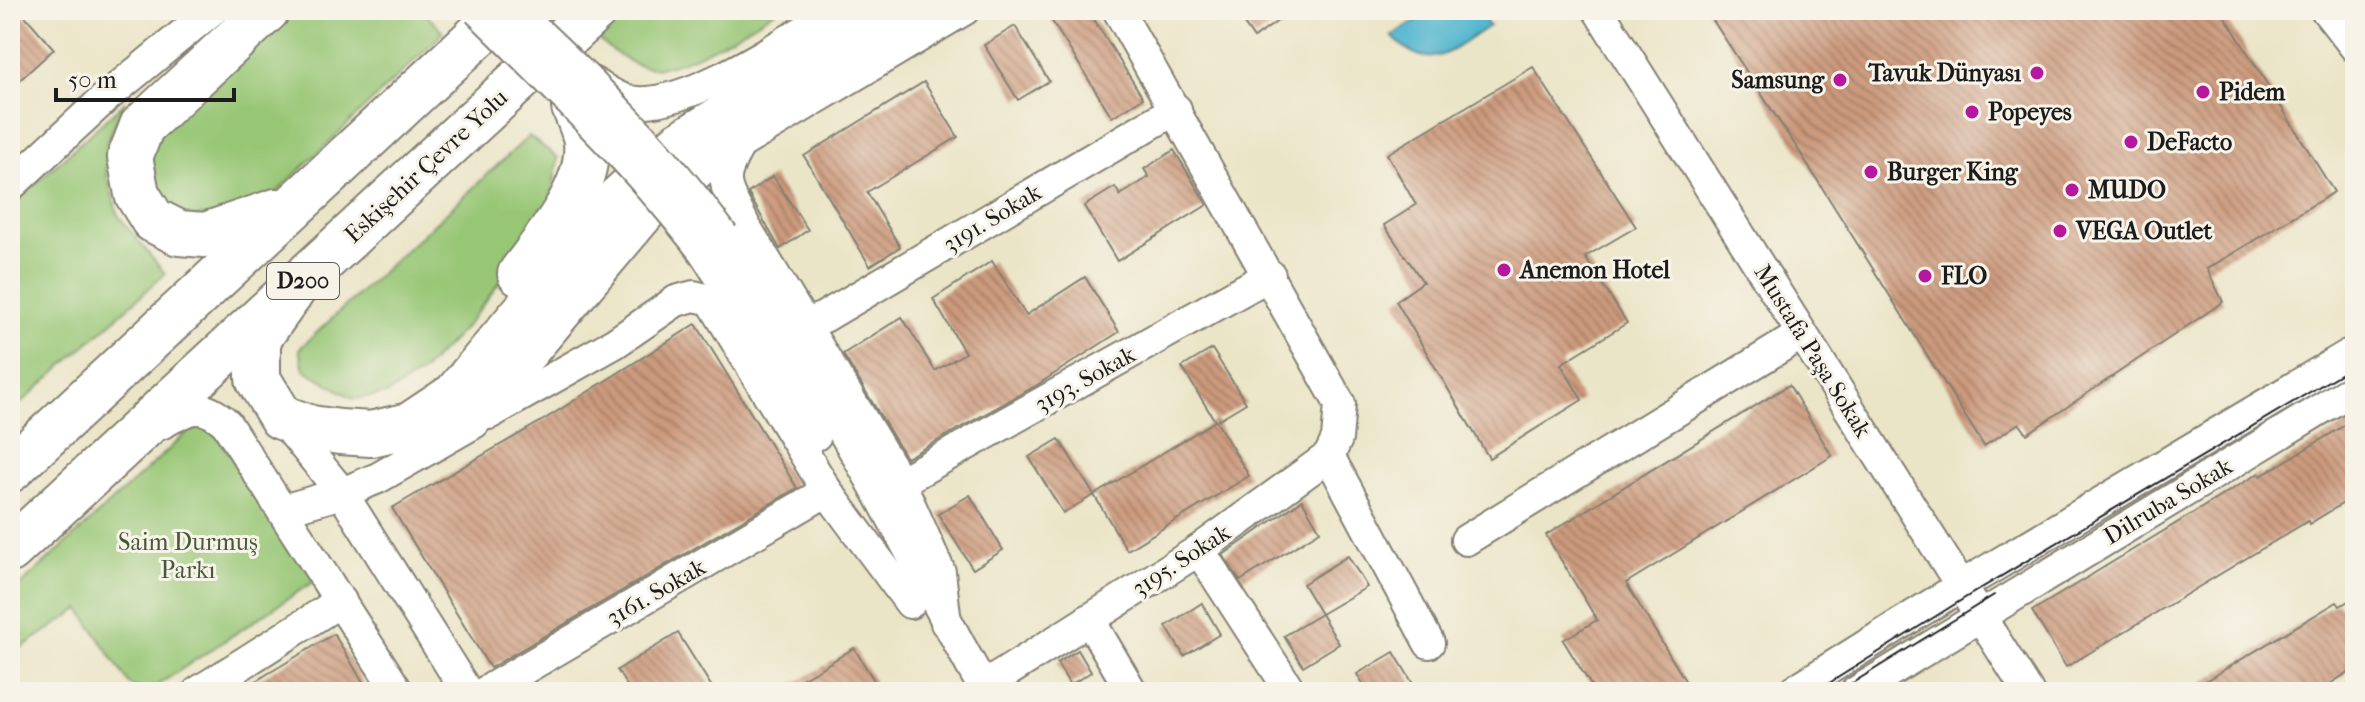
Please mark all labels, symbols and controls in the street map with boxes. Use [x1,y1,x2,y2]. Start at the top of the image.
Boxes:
scale bar [56,52,234,102]
place label: Tavuk Dünyası [1867,59,2022,87]
marker: Tavuk Dünyası [2028,64,2046,82]
text: 50 m [68,66,117,94]
place label: Samsung [1731,66,1825,94]
marker: Samsung [1831,71,1849,89]
place label: Pidem [2219,78,2286,106]
street label: Eskişehir Çevre Yolu [339,83,514,249]
marker: Pidem [2194,83,2212,101]
place label: Popeyes [1988,98,2072,126]
marker: Popeyes [1963,103,1981,121]
place label: DeFacto [2147,128,2232,156]
marker: DeFacto [2122,133,2140,151]
place label: Burger King [1887,158,2019,186]
marker: Burger King [1862,163,1880,181]
place label: MUDO [2088,176,2166,204]
street label: 3191. Sokak [938,177,1047,258]
marker: MUDO [2063,181,2081,199]
place label: VEGA Outlet [2075,217,2212,245]
marker: VEGA Outlet [2051,222,2069,240]
place label: Anemon Hotel [1518,256,1670,284]
street label: Mustafa Paşa Sokak [1748,259,1878,444]
marker: Anemon Hotel [1495,261,1513,279]
place label: FLO [1940,262,1987,290]
road number: D200 [267,263,339,299]
marker: FLO [1916,267,1934,285]
street label: 3193. Sokak [1030,340,1141,418]
street label: Dilruba Sokak [2099,451,2238,550]
street label: 3195. Sokak [1127,518,1236,602]
park label: Saim Durmuş Parkı [118,528,258,584]
street label: 3161. Sokak [602,552,711,632]

